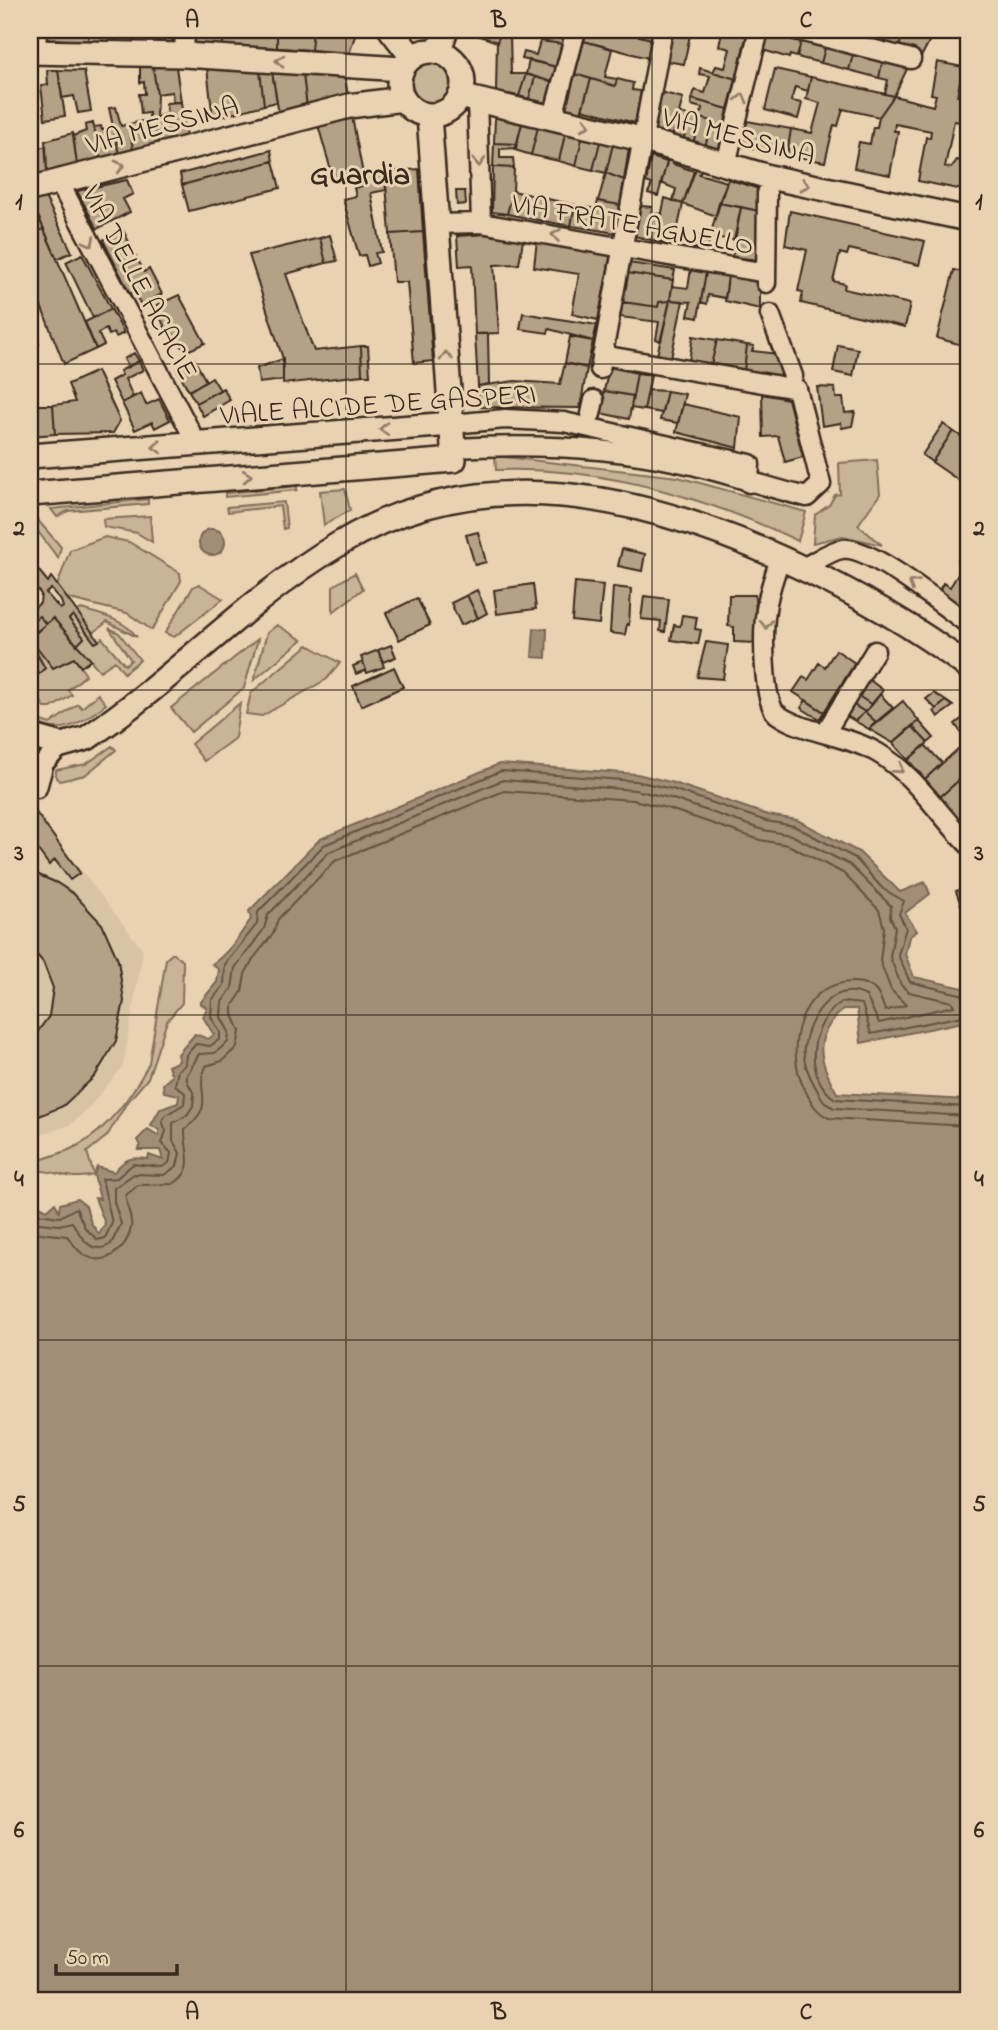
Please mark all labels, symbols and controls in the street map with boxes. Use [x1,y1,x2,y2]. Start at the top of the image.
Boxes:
text: A [185,5,199,38]
text: B [490,5,507,38]
text: C [800,5,813,38]
one-way arrow [274,54,285,69]
street label: VIA MESSINA [81,87,244,168]
one-way arrow [734,92,749,104]
street label: VIA MESSINA [656,98,819,178]
one-way arrow [579,117,591,131]
district label: Guardia [310,155,410,199]
one-way arrow [472,156,487,167]
one-way arrow [113,160,125,174]
one-way arrow [799,176,811,191]
street label: VIA DELLE ACACIE [69,178,206,388]
street label: VIA FRATE AGNELLO [507,185,756,268]
text: 1 [15,187,23,220]
text: 1 [975,187,983,220]
one-way arrow [550,228,562,243]
one-way arrow [82,235,96,247]
one-way arrow [439,350,454,361]
street label: VIALE ALCIDE DE GASPERI [218,375,537,438]
one-way arrow [378,421,389,436]
one-way arrow [151,439,162,454]
one-way arrow [242,469,253,484]
text: 2 [12,513,25,546]
text: 2 [972,513,985,546]
one-way arrow [908,579,921,592]
one-way arrow [758,619,774,630]
one-way arrow [890,761,903,773]
text: 3 [13,838,24,871]
text: 3 [973,838,984,871]
text: 4 [14,1164,24,1197]
text: 4 [974,1164,984,1197]
text: 5 [12,1489,26,1522]
text: 5 [972,1489,986,1522]
text: 6 [14,1815,25,1848]
text: 6 [974,1815,985,1848]
scale bar [56,1932,177,1976]
text: 50 m [66,1944,109,1974]
text: A [185,1997,199,2030]
text: B [490,1997,507,2030]
text: C [800,1997,813,2030]

